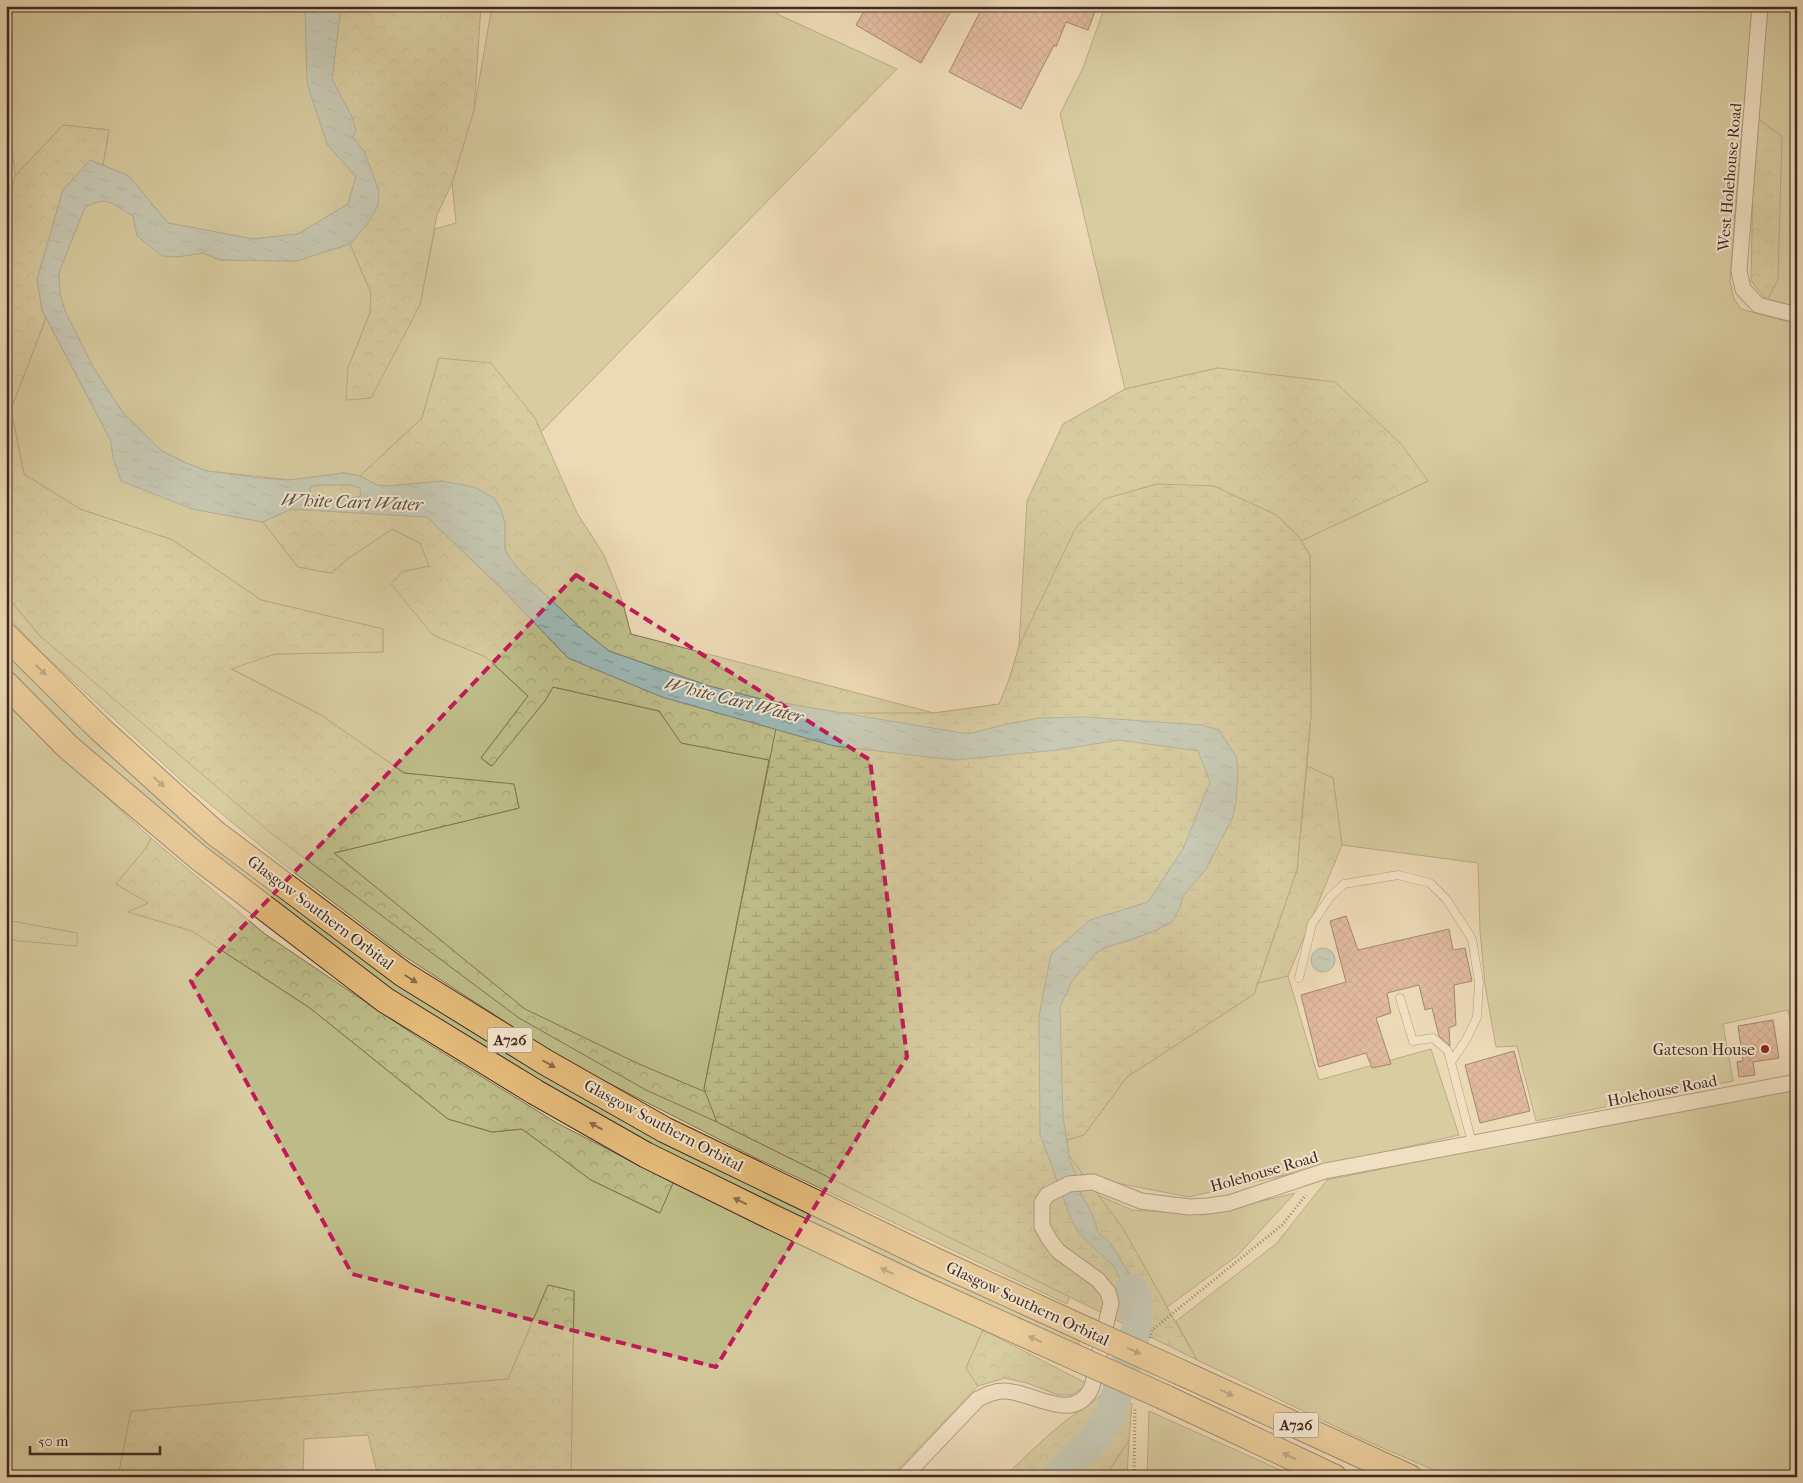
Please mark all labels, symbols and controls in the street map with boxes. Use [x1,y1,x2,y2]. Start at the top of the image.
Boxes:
street label: West Holehouse Road [1713,102,1745,253]
water label: White Cart Water [281,490,425,516]
one-way arrow [35,664,47,676]
water label: White Cart Water [663,673,807,728]
one-way arrow [152,776,164,788]
street label: Glasgow Southern Orbital [244,851,398,974]
one-way arrow [404,974,417,983]
road number: A726 [488,1028,532,1052]
place label: Gateson House [1653,1040,1755,1059]
marker: Gateson House [1759,1043,1771,1055]
one-way arrow [542,1060,556,1068]
street label: Holehouse Road [1606,1070,1719,1110]
street label: Glasgow Southern Orbital [581,1075,747,1176]
one-way arrow [589,1122,603,1131]
street label: Holehouse Road [1208,1147,1321,1196]
one-way arrow [733,1197,747,1205]
street label: Glasgow Southern Orbital [943,1257,1113,1350]
one-way arrow [880,1267,894,1275]
one-way arrow [1028,1334,1042,1342]
one-way arrow [1127,1347,1141,1355]
one-way arrow [1219,1389,1234,1397]
road number: A726 [1274,1412,1318,1438]
scale bar [30,1423,160,1455]
text: 50 m [38,1432,69,1450]
one-way arrow [1282,1452,1297,1460]

